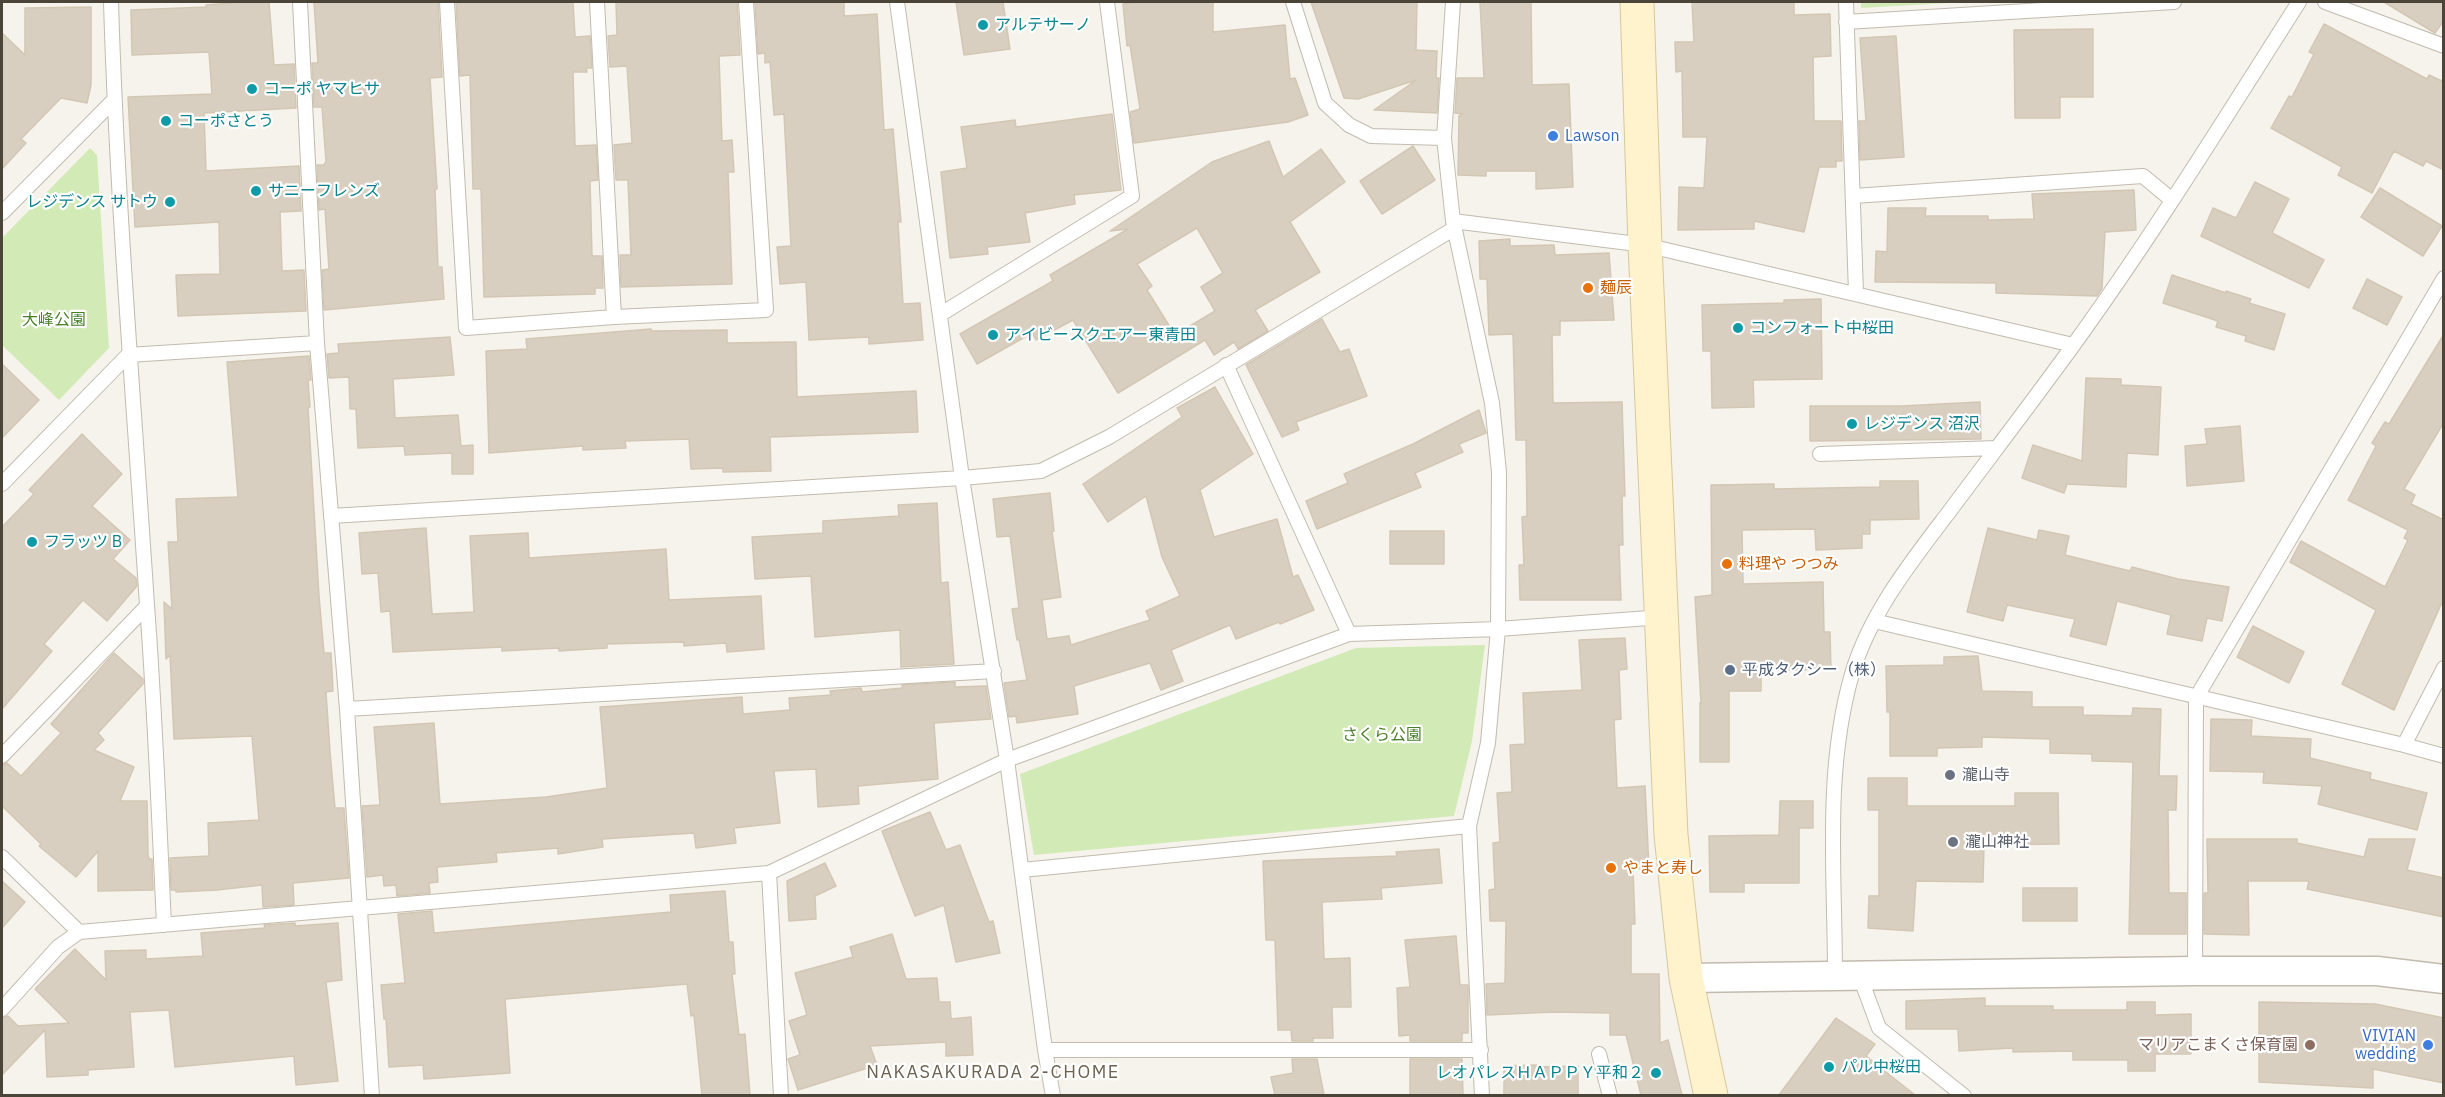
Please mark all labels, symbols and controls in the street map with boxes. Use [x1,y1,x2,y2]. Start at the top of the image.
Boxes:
place label: アルテサーノ [995,15,1091,35]
marker: アルテサーノ [976,18,990,32]
place label: コーポ ヤマヒサ [264,79,380,99]
marker: コーポ ヤマヒサ [245,82,259,96]
place label: コーポさとう [178,111,274,131]
marker: コーポさとう [159,114,173,128]
place label: Lawson [1565,126,1620,146]
marker: Lawson [1546,129,1560,143]
place label: サニーフレンズ [268,181,380,201]
marker: サニーフレンズ [249,184,263,198]
place label: レジデンス サトウ [26,192,158,212]
marker: レジデンス サトウ [163,195,177,209]
place label: 麺辰 [1600,278,1632,298]
marker: 麺辰 [1581,281,1595,295]
park label: 大峰公園 [22,310,86,330]
place label: コンフォート中桜田 [1750,318,1894,338]
marker: コンフォート中桜田 [1731,321,1745,335]
place label: アイビースクエアー東青田 [1005,325,1196,345]
marker: アイビースクエアー東青田 [986,328,1000,342]
place label: レジデンス 沼沢 [1864,414,1980,434]
marker: レジデンス 沼沢 [1845,417,1859,431]
place label: フラッツ B [44,532,122,552]
marker: フラッツ B [25,535,39,549]
place label: 料理や つつみ [1739,554,1839,574]
marker: 料理や つつみ [1720,557,1734,571]
place label: 平成タクシー（株） [1742,660,1886,680]
marker: 平成タクシー（株） [1723,663,1737,677]
park label: さくら公園 [1342,725,1422,745]
place label: 瀧山寺 [1962,765,2010,785]
marker: 瀧山寺 [1943,768,1957,782]
place label: 瀧山神社 [1965,832,2029,852]
marker: 瀧山神社 [1946,835,1960,849]
place label: やまと寿し [1623,858,1703,878]
marker: やまと寿し [1604,861,1618,875]
place label: VIVIAN wedding [2355,1026,2416,1064]
place label: マリアこまくさ保育園 [2138,1035,2298,1055]
marker: マリアこまくさ保育園 [2303,1038,2317,1052]
marker: VIVIAN wedding [2421,1038,2435,1052]
place label: パル中桜田 [1841,1057,1921,1077]
marker: パル中桜田 [1822,1060,1836,1074]
district label: NAKASAKURADA 2-CHOME [866,1062,1120,1084]
place label: レオパレスＨＡＰＰＹ平和２ [1436,1063,1644,1083]
marker: レオパレスＨＡＰＰＹ平和２ [1649,1066,1663,1080]

